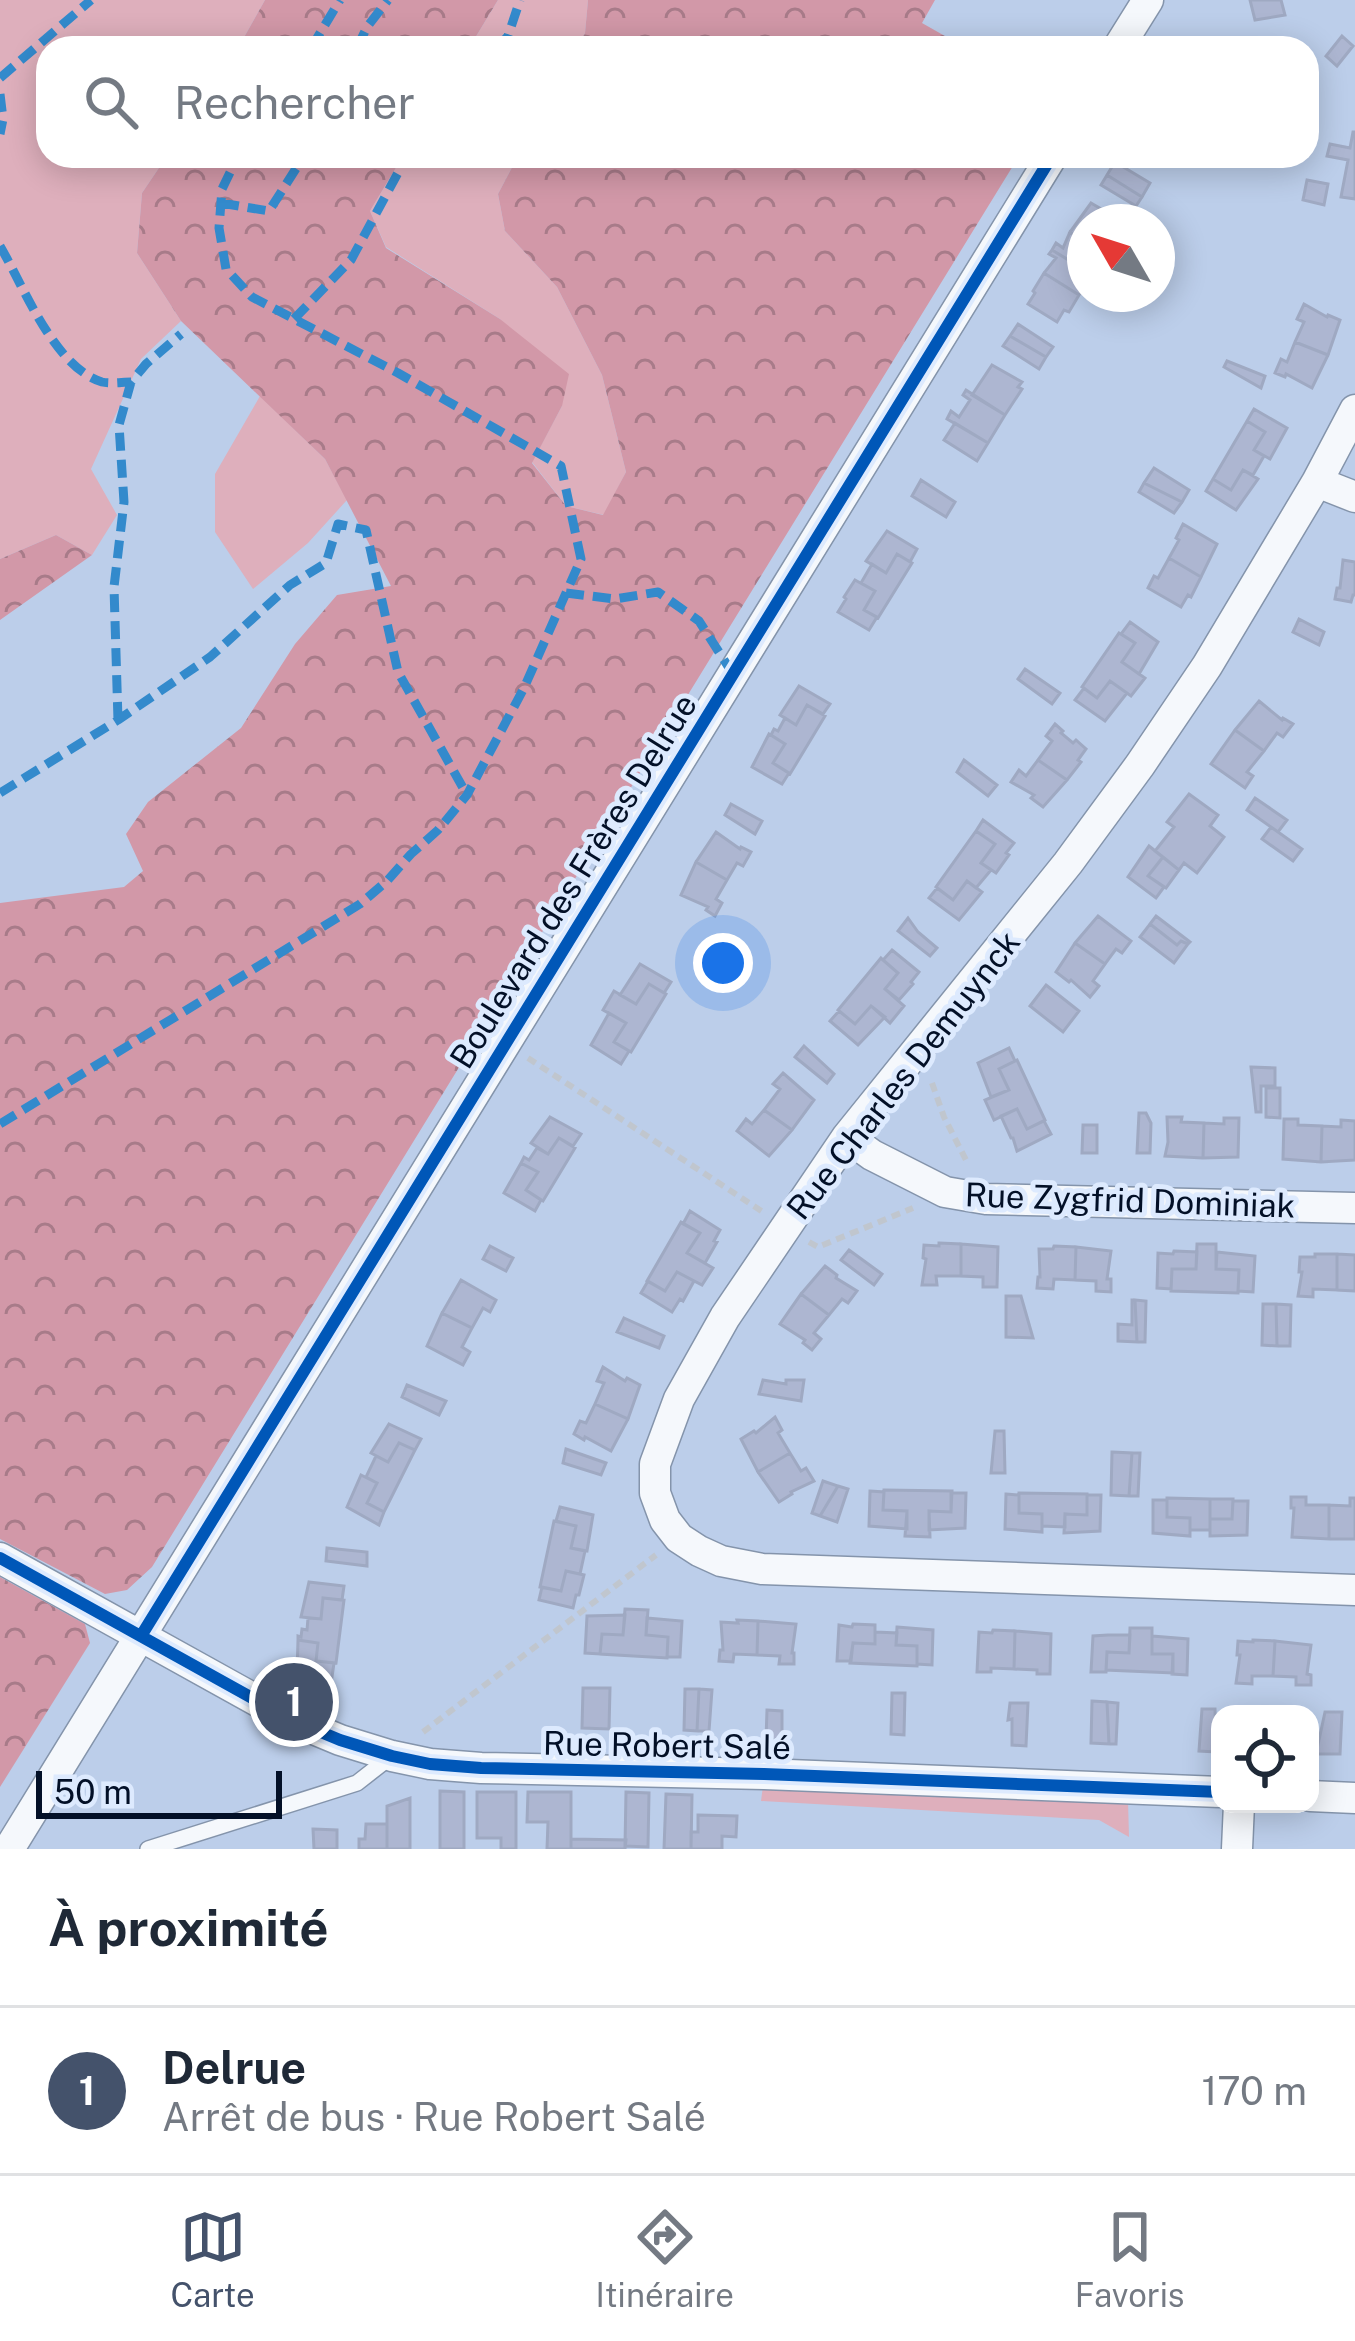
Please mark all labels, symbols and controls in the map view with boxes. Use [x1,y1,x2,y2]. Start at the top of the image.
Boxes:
search box [36,36,1319,168]
icon: search [78,69,144,135]
text: Rechercher [174,76,415,129]
north arrow [1067,204,1175,312]
street label: Boulevard des Frères Delrue [442,687,704,1075]
street label: Rue Charles Demuynck [779,923,1027,1227]
your location [693,933,753,993]
street label: Rue Zygfrid Dominiak [964,1175,1296,1225]
pin: 1 [255,1657,333,1747]
map controls [1211,1705,1319,1813]
button: locate [1211,1705,1319,1813]
street label: Rue Robert Salé [543,1724,791,1766]
scale bar [36,1765,282,1818]
text: 50 m [54,1773,132,1811]
text: À proximité [48,1898,329,1957]
text: Delrue [162,2041,306,2094]
text: 1 [79,2068,95,2114]
text: 170 m [1201,2068,1307,2114]
text: Arrêt de bus · Rue Robert Salé [162,2094,706,2140]
tab: Carte [170,2204,255,2314]
tab: Itinéraire [596,2204,734,2314]
tab: Favoris [1075,2204,1185,2314]

